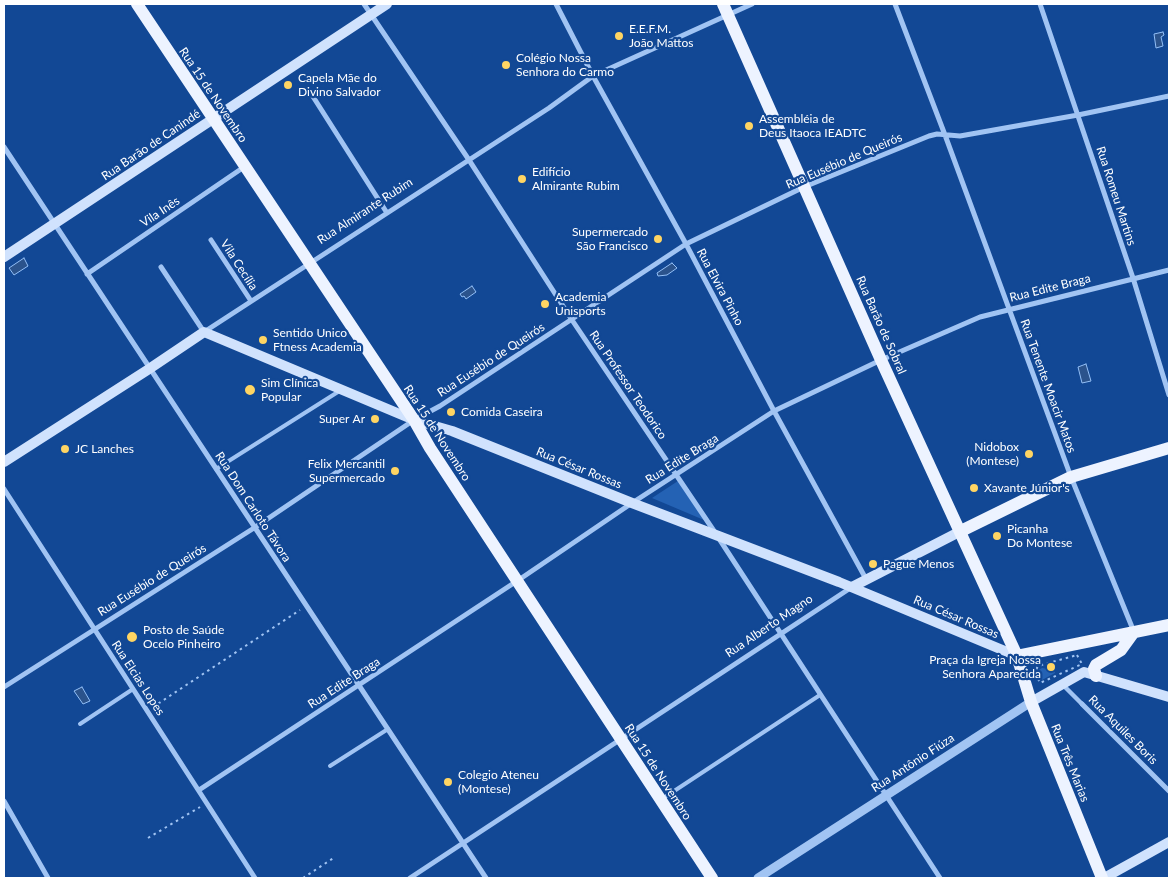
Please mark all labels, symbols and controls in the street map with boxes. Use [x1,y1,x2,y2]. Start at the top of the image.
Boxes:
place label: E.E.F.M. João Mattos [629,22,694,50]
marker: E.E.F.M. João Mattos [613,30,625,42]
street label: Rua 15 de Novembro [176,45,250,145]
place label: Colégio Nossa Senhora do Carmo [516,51,614,79]
marker: Colégio Nossa Senhora do Carmo [500,59,512,71]
place label: Capela Mãe do Divino Salvador [298,71,381,99]
marker: Capela Mãe do Divino Salvador [282,79,294,91]
street label: Rua Barão de Canindé [99,107,203,183]
place label: Assembléia de Deus Itaoca IEADTC [759,112,866,140]
marker: Assembléia de Deus Itaoca IEADTC [743,120,755,132]
street label: Rua Eusébio de Queirós [784,130,904,192]
street label: Rua Romeu Martins [1093,145,1139,247]
place label: Edifício Almirante Rubim [532,165,620,193]
marker: Edifício Almirante Rubim [516,173,528,185]
street label: Rua Almirante Rubim [315,175,415,247]
street label: Vila Inês [138,194,182,230]
place label: Supermercado São Francisco [572,225,648,253]
marker: Supermercado São Francisco [652,233,664,245]
street label: Vila Cecília [217,237,261,293]
street label: Rua Elvira Pinho [694,246,746,328]
street label: Rua Edite Braga [1008,271,1092,305]
street label: Rua Barão de Sobral [853,274,909,376]
place label: Academia Unisports [555,290,606,318]
marker: Academia Unisports [539,298,551,310]
street label: Rua Tenente Moacir Matos [1017,317,1079,455]
street label: Rua Eusébio de Queirós [435,320,547,400]
place label: Sentido Unico Ftness Academia [273,326,362,354]
street label: Rua Professor Teodorico [586,328,670,442]
marker: Sentido Unico Ftness Academia [257,334,269,346]
place label: Sim Clínica Popular [261,376,318,404]
street label: Rua 15 de Novembro [401,382,473,484]
marker: Sim Clínica Popular [243,383,257,397]
place label: Comida Caseira [461,405,543,419]
marker: Comida Caseira [445,406,457,418]
place label: Super Ar [319,412,365,426]
marker: Super Ar [369,413,381,425]
street label: Rua Edite Braga [643,431,721,487]
place label: Nidobox (Montese) [966,440,1019,468]
place label: JC Lanches [75,442,134,456]
marker: JC Lanches [59,443,71,455]
street label: Rua César Rossas [534,444,624,492]
marker: Nidobox (Montese) [1023,448,1035,460]
street label: Rua Dom Carloto Távora [212,449,294,565]
place label: Felix Mercantil Supermercado [308,457,385,485]
marker: Felix Mercantil Supermercado [389,465,401,477]
place label: Xavante Júnior's [984,481,1070,495]
marker: Xavante Júnior's [968,482,980,494]
place label: Picanha Do Montese [1007,522,1072,550]
marker: Picanha Do Montese [991,530,1003,542]
street label: Rua Eusébio de Queirós [95,541,209,619]
place label: Pague Menos [883,557,954,571]
marker: Pague Menos [867,558,879,570]
street label: Rua Alberto Magno [723,591,815,661]
street label: Rua César Rossas [911,593,1001,641]
place label: Posto de Saúde Ocelo Pinheiro [143,623,224,651]
marker: Posto de Saúde Ocelo Pinheiro [125,630,139,644]
street label: Rua Elcias Lopes [108,638,168,718]
place label: Praça da Igreja Nossa Senhora Aparecida [929,653,1041,681]
street label: Rua Edite Braga [305,654,383,712]
marker: Praça da Igreja Nossa Senhora Aparecida [1045,661,1057,673]
street label: Rua Aquiles Boris [1086,693,1160,767]
street label: Rua 15 de Novembro [622,721,694,823]
street label: Rua Três Marias [1048,722,1092,804]
street label: Rua Antônio Fiúza [869,731,957,795]
place label: Colegio Ateneu (Montese) [458,768,539,796]
marker: Colegio Ateneu (Montese) [442,776,454,788]

